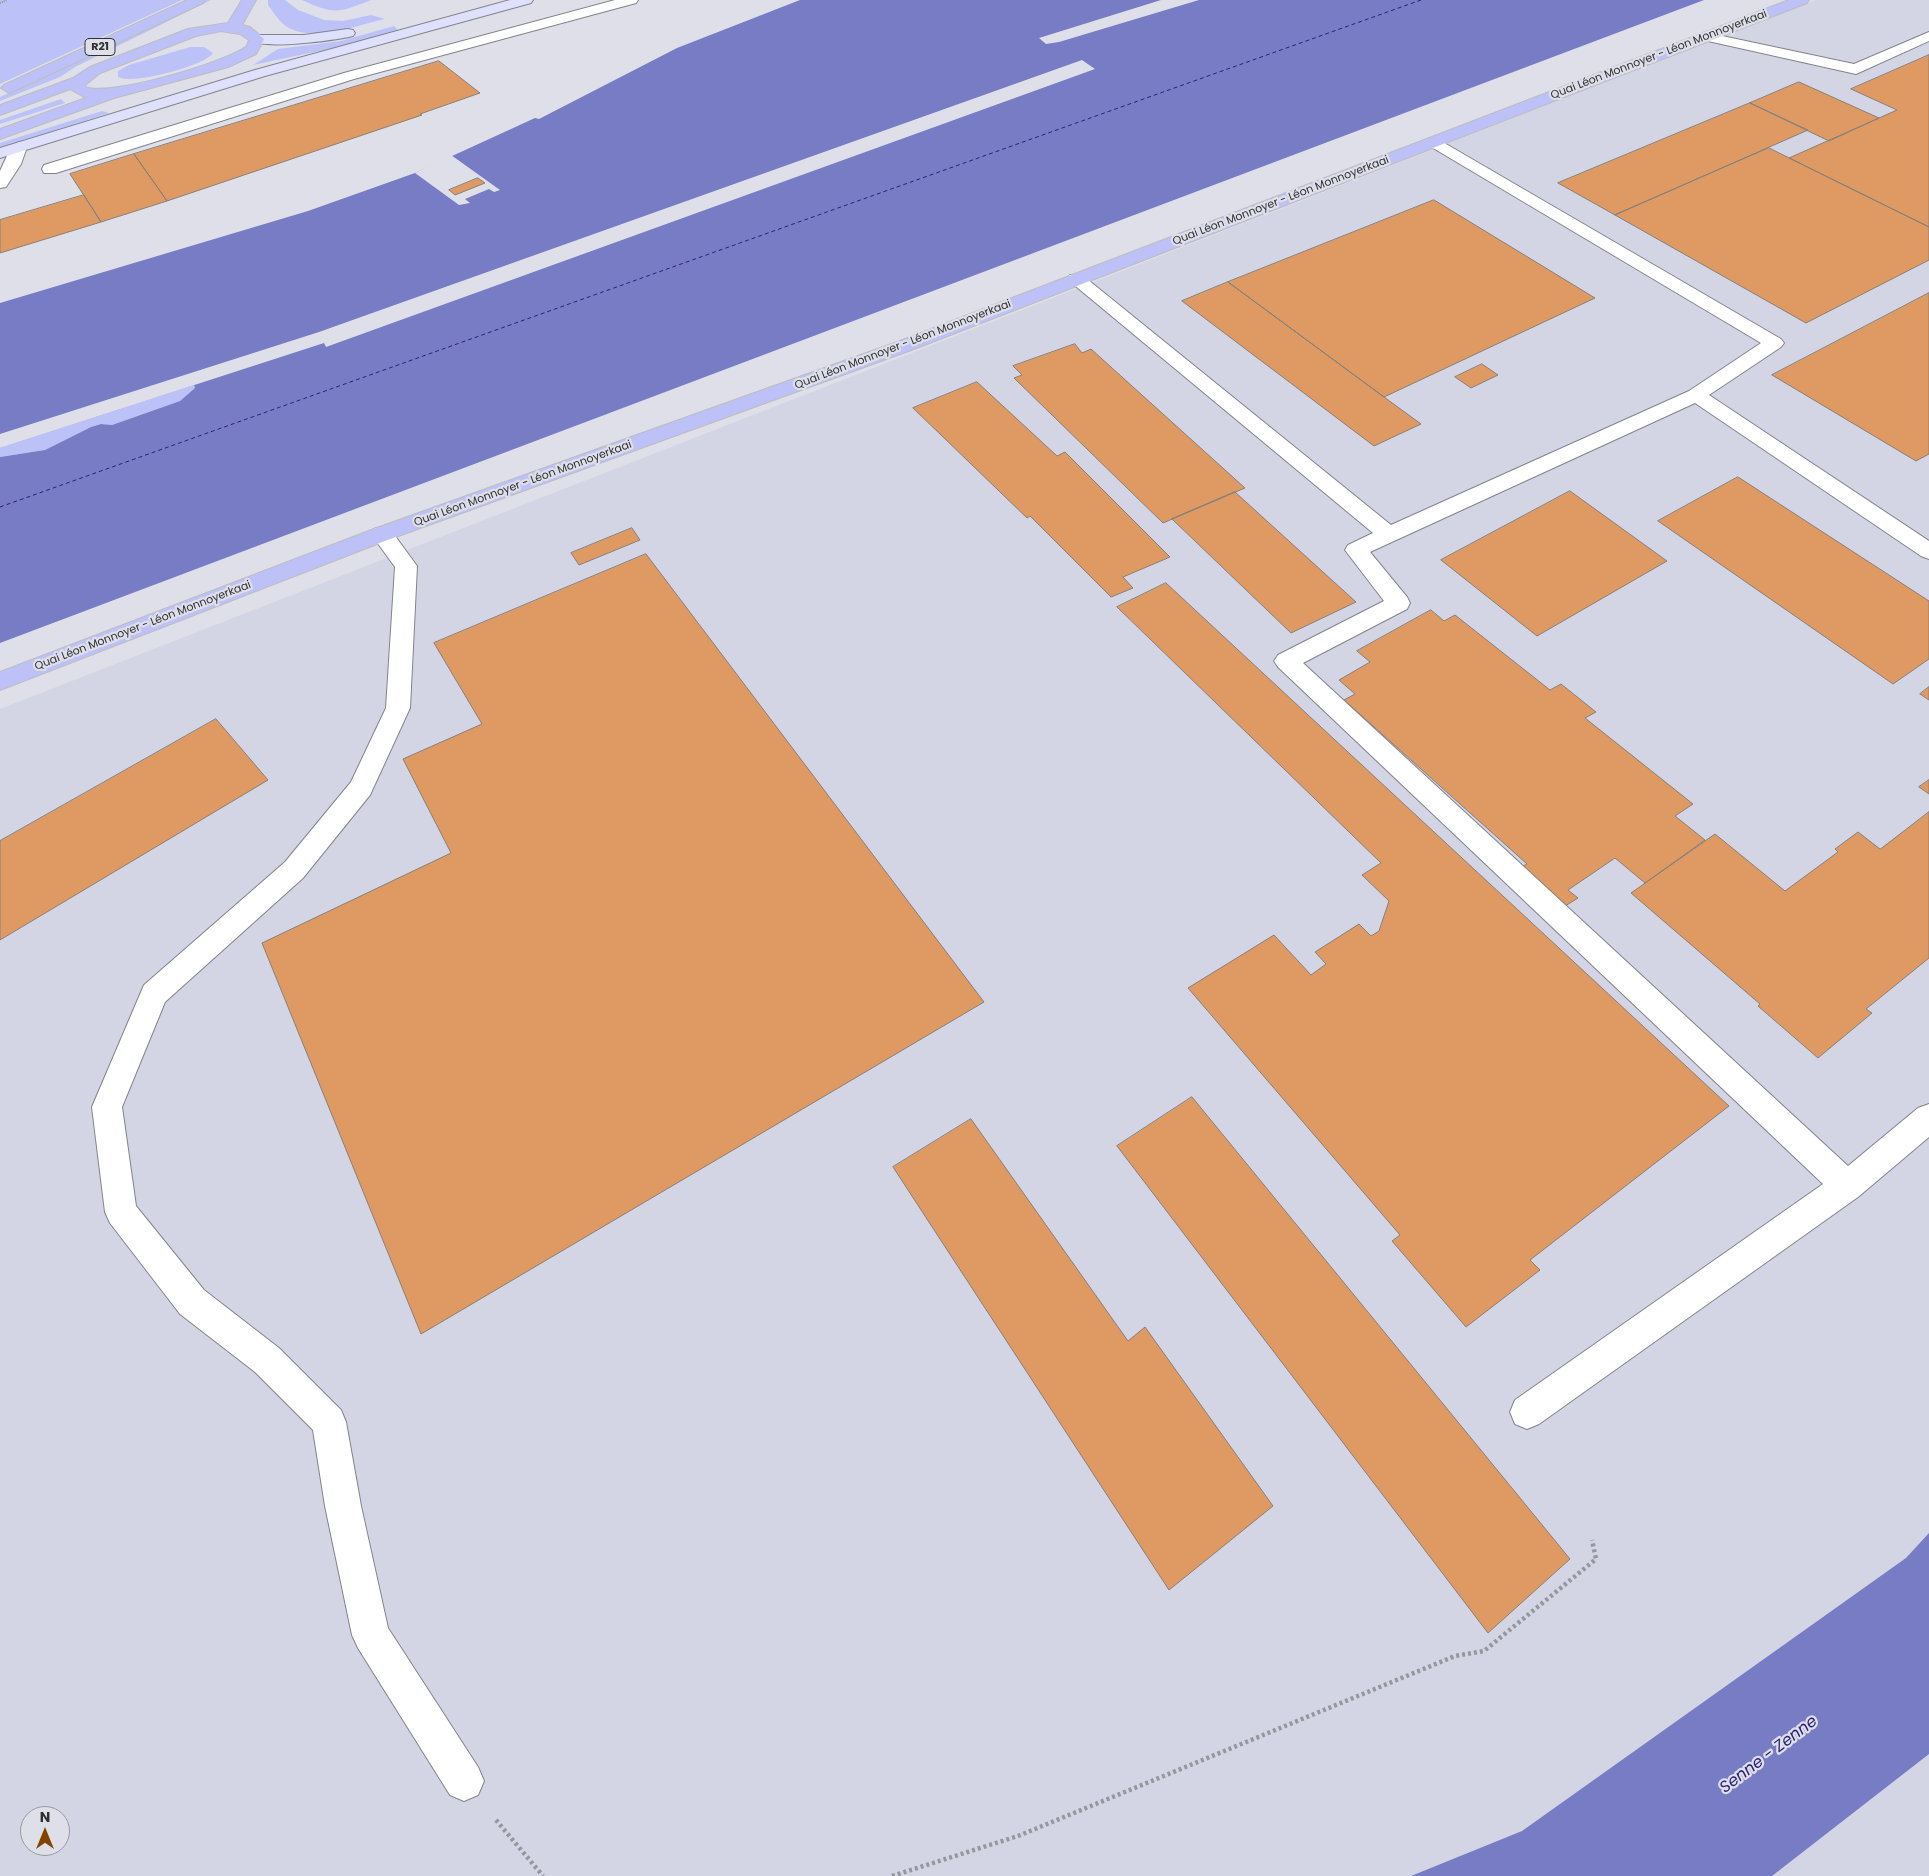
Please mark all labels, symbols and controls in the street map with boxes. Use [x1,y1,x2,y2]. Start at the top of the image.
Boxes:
street label: Quai Léon Monnoyer - Léon Monnoyerkaai [1549,8,1769,102]
road number: R21 [85,38,115,56]
street label: Quai Léon Monnoyer - Léon Monnoyerkaai [1171,154,1391,248]
street label: Quai Léon Monnoyer - Léon Monnoyerkaai [793,298,1013,392]
street label: Quai Léon Monnoyer - Léon Monnoyerkaai [412,438,634,530]
street label: Quai Léon Monnoyer - Léon Monnoyerkaai [33,579,253,673]
water label: Senne - Zenne [1717,1712,1821,1798]
north arrow [20,1806,70,1856]
text: N [40,1807,50,1827]

